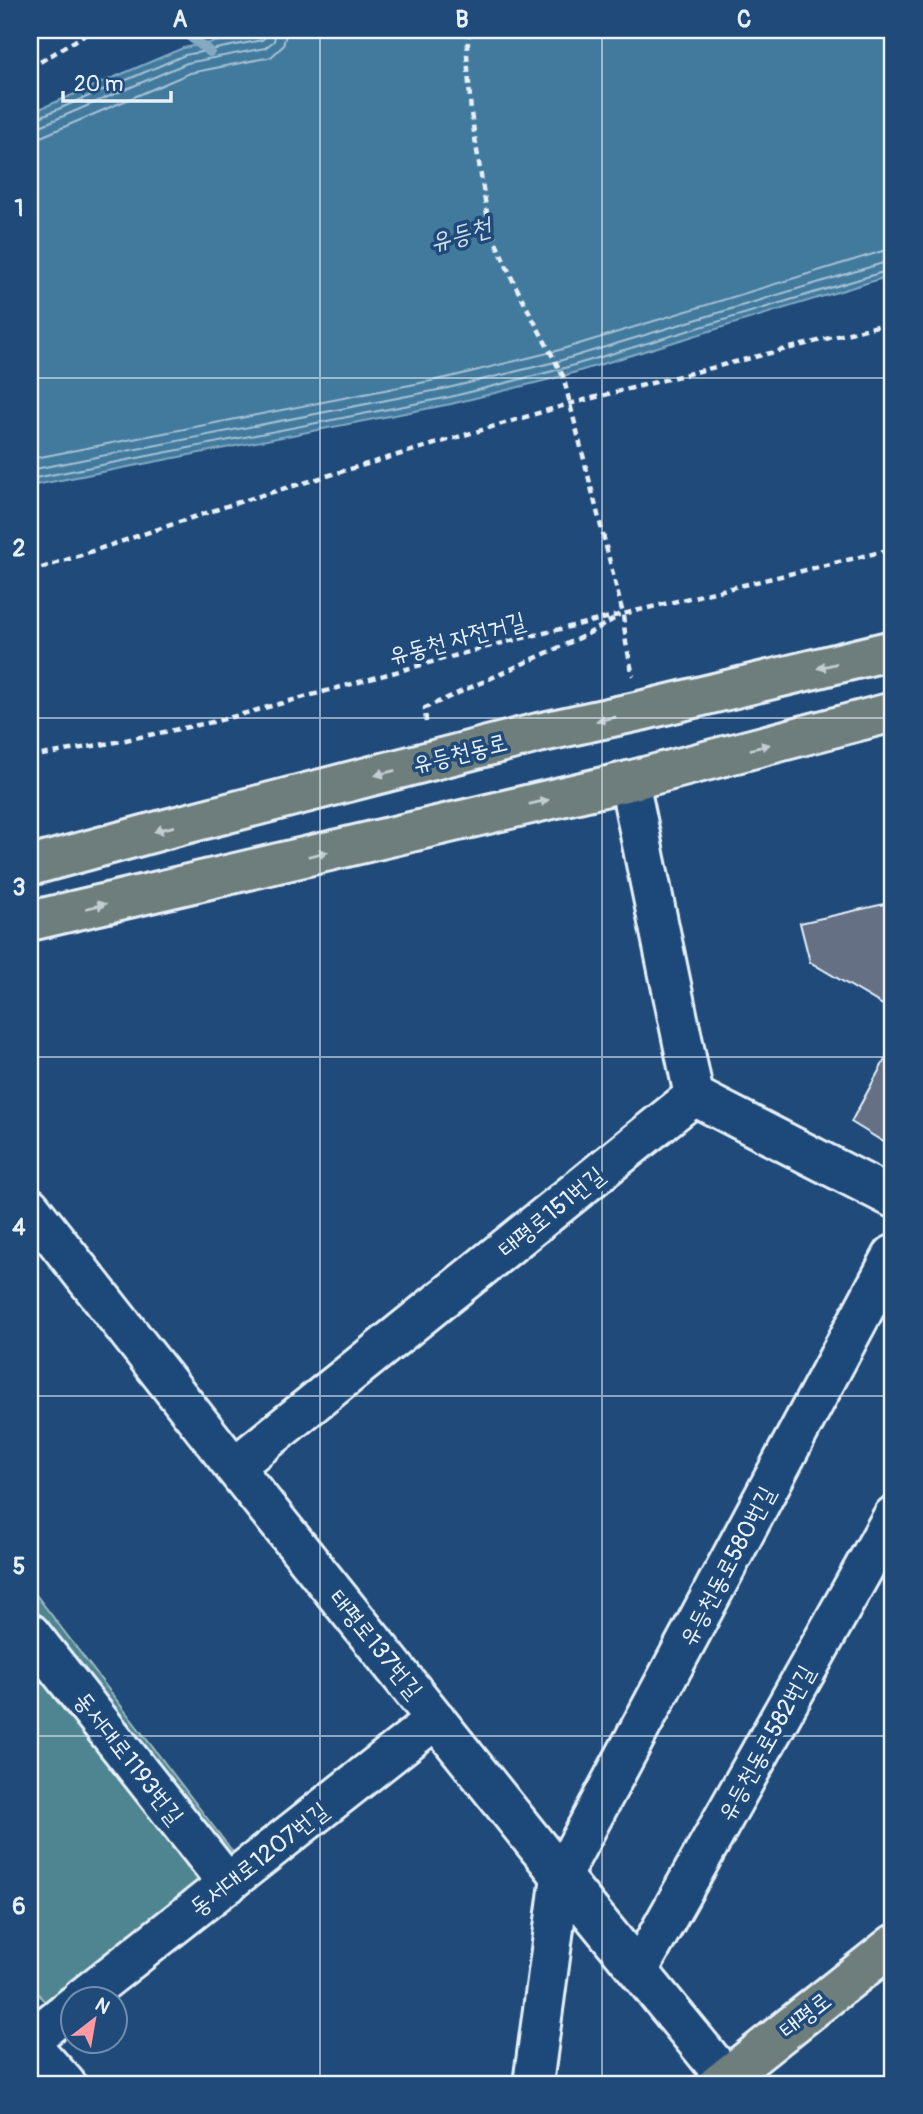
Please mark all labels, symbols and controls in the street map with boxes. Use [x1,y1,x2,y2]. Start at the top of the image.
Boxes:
text: A [173,5,188,34]
text: B [455,5,469,34]
text: C [737,5,751,34]
scale bar [63,60,172,104]
text: 20 m [74,71,123,98]
text: 1 [15,194,24,223]
water label: 유등천 [426,210,498,259]
text: 2 [13,534,26,563]
street label: 유동천 자전거길 [386,606,529,671]
one-way arrow [816,661,838,672]
one-way arrow [595,714,617,725]
street label: 유등천동로 [410,728,510,779]
one-way arrow [749,741,771,752]
one-way arrow [374,768,396,779]
one-way arrow [528,797,550,808]
one-way arrow [153,824,175,835]
one-way arrow [307,848,329,859]
text: 3 [13,873,25,902]
one-way arrow [85,900,107,911]
street label: 태평로151번길 [492,1161,610,1264]
text: 4 [12,1213,26,1242]
street label: 유등천동로580번길 [673,1481,782,1651]
text: 5 [13,1552,25,1581]
street label: 태평로137번길 [323,1584,428,1705]
street label: 유등천동로582번길 [712,1660,821,1826]
street label: 동서대로1193번길 [68,1686,189,1830]
street label: 동서대로1207번길 [184,1796,334,1922]
text: 6 [12,1892,26,1921]
north arrow [60,1984,130,2054]
street label: 태평로 [774,1986,837,2045]
text: N [91,1993,114,2020]

